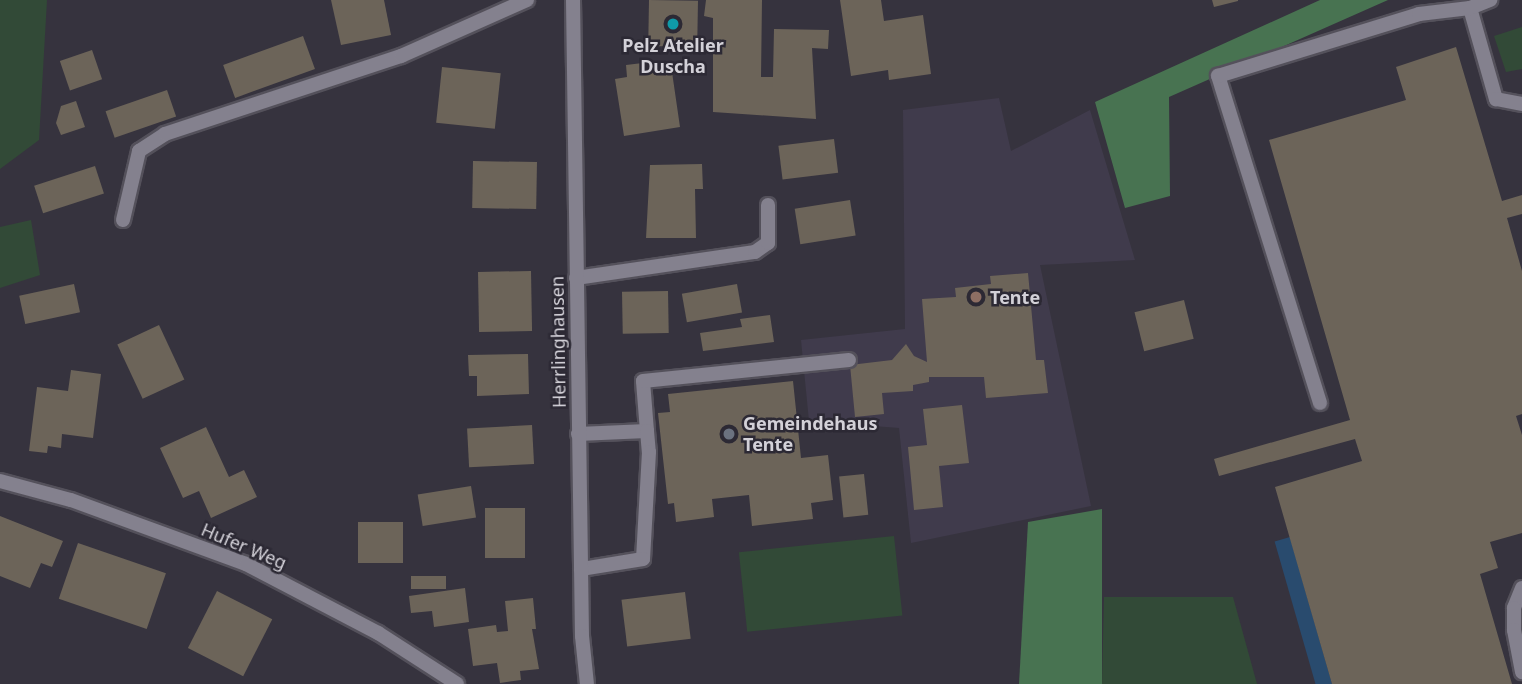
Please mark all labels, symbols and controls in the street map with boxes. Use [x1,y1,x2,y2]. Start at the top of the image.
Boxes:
marker: Pelz Atelier Duscha [665,16,681,32]
place label: Pelz Atelier Duscha [622,35,724,78]
street label: Herrlinghausen [546,276,570,408]
place label: Tente [990,286,1040,308]
marker: Tente [968,289,984,305]
place label: Gemeindehaus Tente [743,413,877,456]
marker: Gemeindehaus Tente [721,426,737,442]
street label: Hufer Weg [198,518,290,574]

